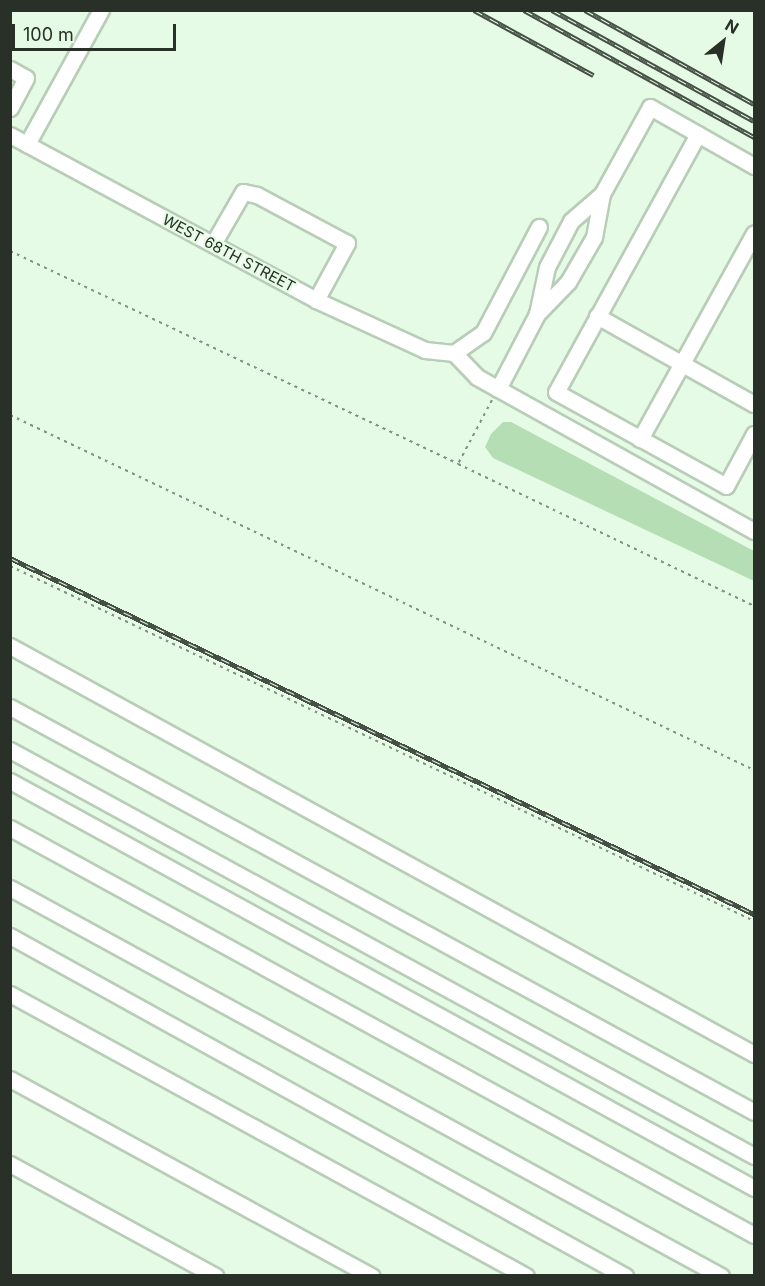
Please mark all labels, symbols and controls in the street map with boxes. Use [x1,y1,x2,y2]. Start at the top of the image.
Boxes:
scale bar [15,12,178,50]
north arrow [693,12,753,72]
text: N [722,15,742,38]
text: 100 m [23,24,74,45]
street label: WEST 68TH STREET [160,210,298,296]

